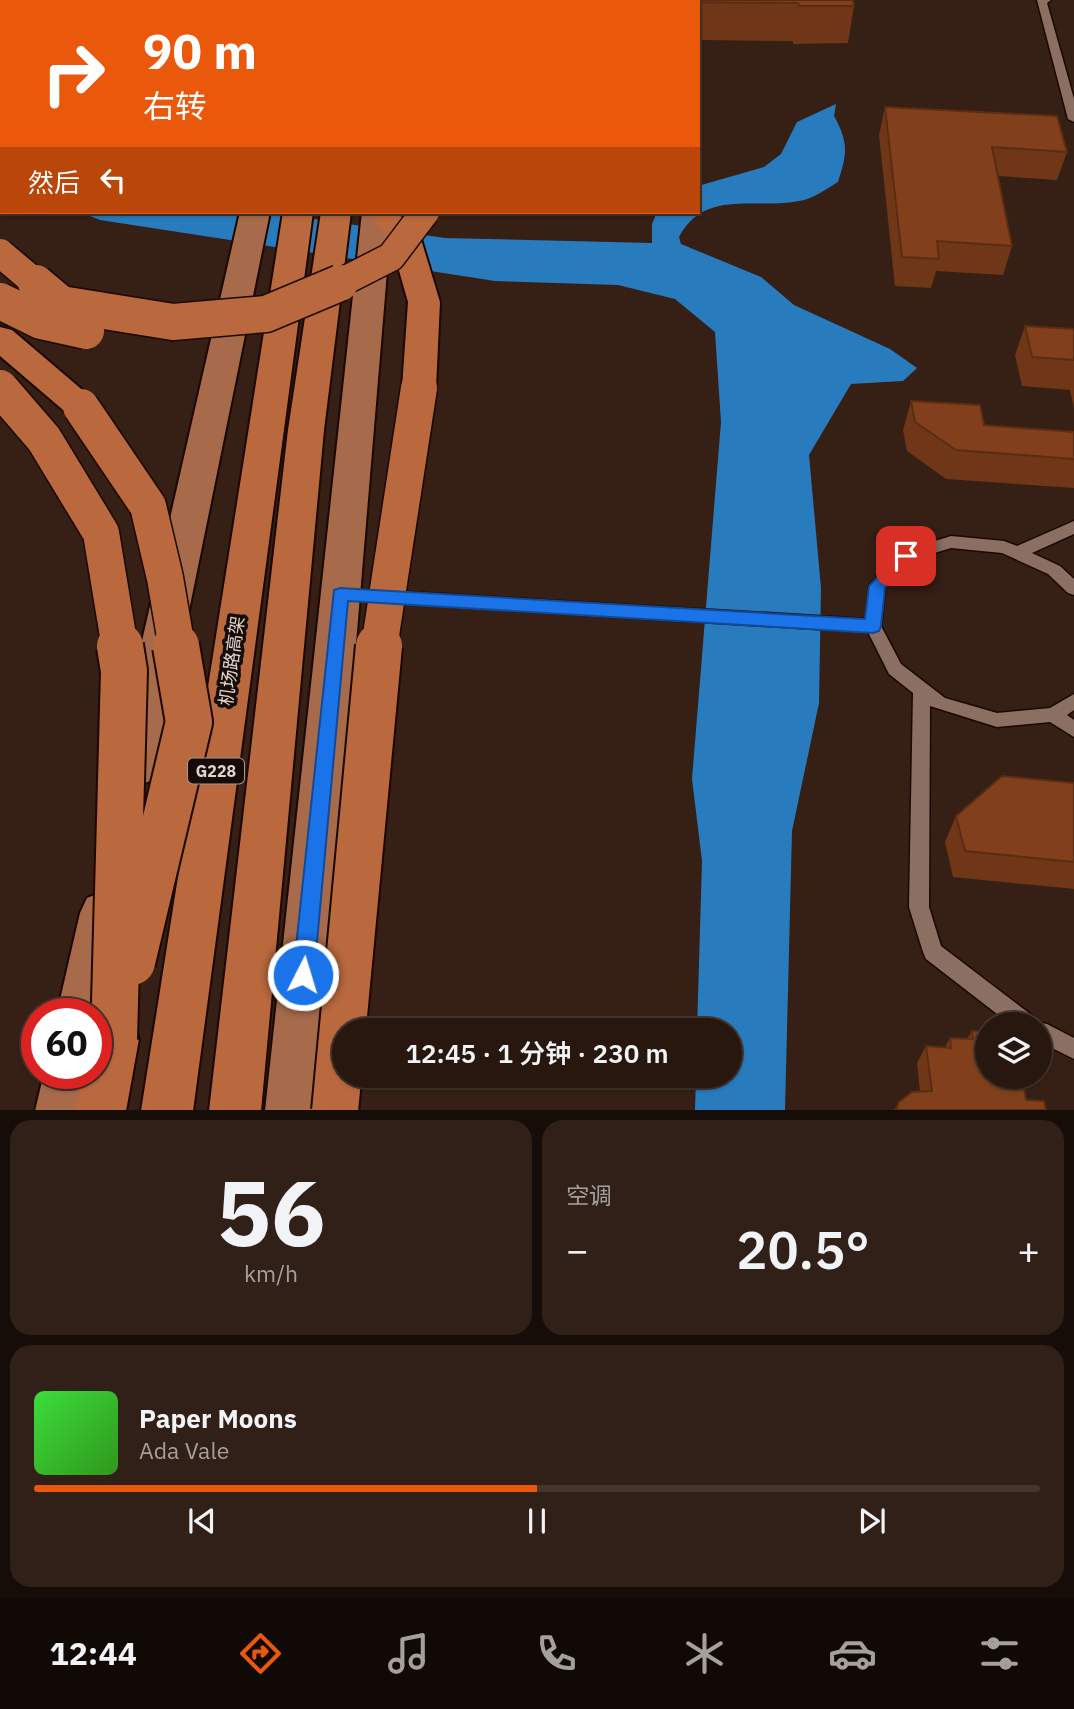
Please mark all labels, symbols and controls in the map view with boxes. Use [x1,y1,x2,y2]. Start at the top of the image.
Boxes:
text: 90 m [143,19,257,82]
icon: right [28,28,119,119]
text: 右转 [143,85,207,127]
icon: left [94,161,132,199]
text: 然后 [28,165,80,199]
pin [876,526,936,586]
icon: arrive [887,537,925,575]
street label: 机场路高架 [214,615,249,707]
road number: G228 [188,758,244,784]
position arrow [266,938,340,1012]
speed limit sign: 60 [21,998,112,1089]
map controls [975,1012,1052,1089]
button: layers [975,1012,1052,1089]
text: 12:45 · 1 分钟 · 230 m [405,1036,669,1070]
text: 56 [216,1153,326,1271]
text: 空调 [566,1180,612,1210]
text: 20.5° [736,1216,870,1283]
text: − [566,1225,589,1274]
text: + [1017,1225,1040,1274]
text: km/h [244,1258,298,1288]
text: Paper Moons [139,1401,297,1435]
text: Ada Vale [139,1435,229,1465]
icon: previous [183,1502,221,1540]
icon: pause [518,1502,556,1540]
icon: next [853,1502,891,1540]
icon: directions [236,1629,285,1678]
icon: music [384,1629,433,1678]
icon: phone [532,1629,581,1678]
icon: climate [680,1629,729,1678]
icon: car [828,1629,877,1678]
icon: filters [975,1629,1024,1678]
text: 12:44 [49,1632,137,1674]

